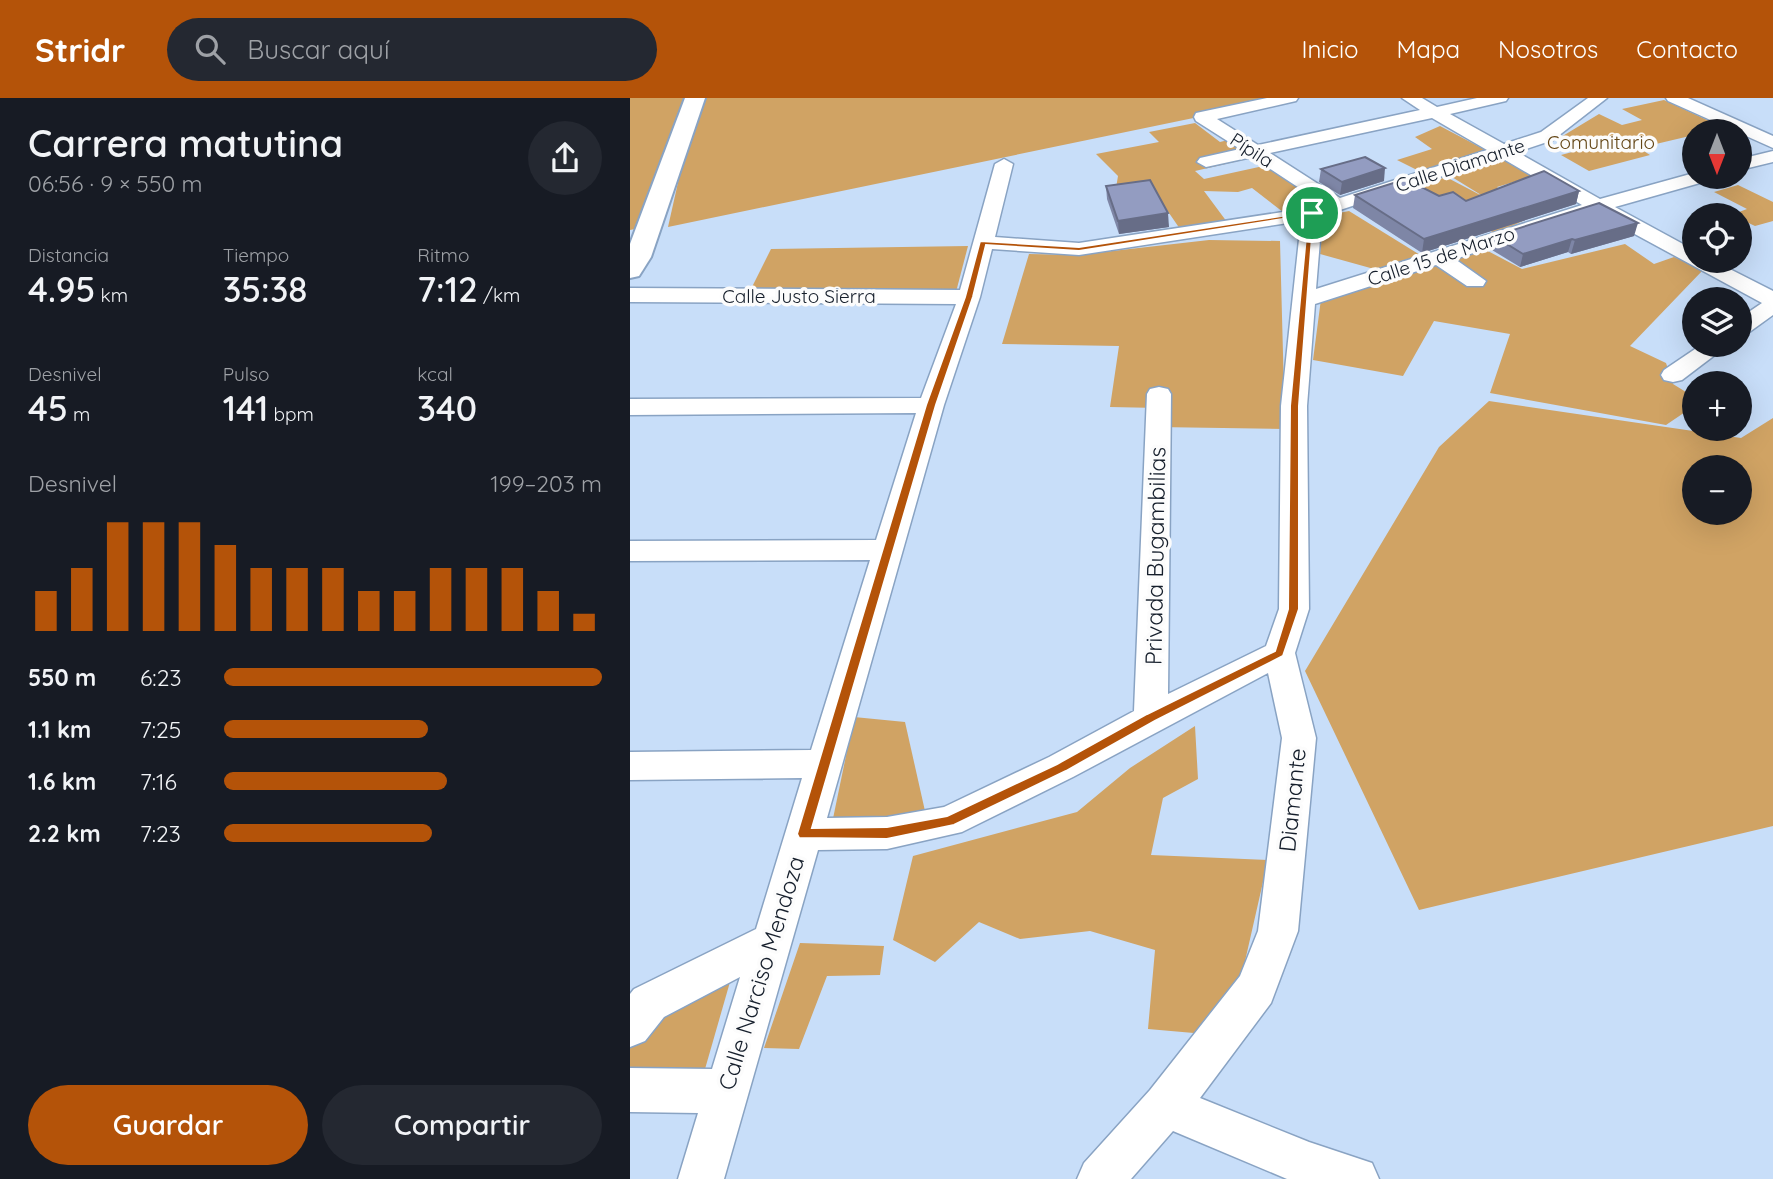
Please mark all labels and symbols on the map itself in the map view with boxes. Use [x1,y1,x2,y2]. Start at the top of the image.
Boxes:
north arrow [1682,119,1752,189]
street label: Pípila [1226,127,1278,173]
park label: Comunitario [1547,130,1655,154]
street label: Calle Diamante [1392,133,1528,197]
pin [1282,183,1342,243]
street label: Calle 15 de Marzo [1364,221,1518,291]
street label: Calle Justo Sierra [722,284,876,308]
street label: Privada Bugambilias [1139,447,1171,665]
street label: Diamante [1272,747,1312,853]
street label: Calle Narciso Mendoza [712,852,810,1094]

